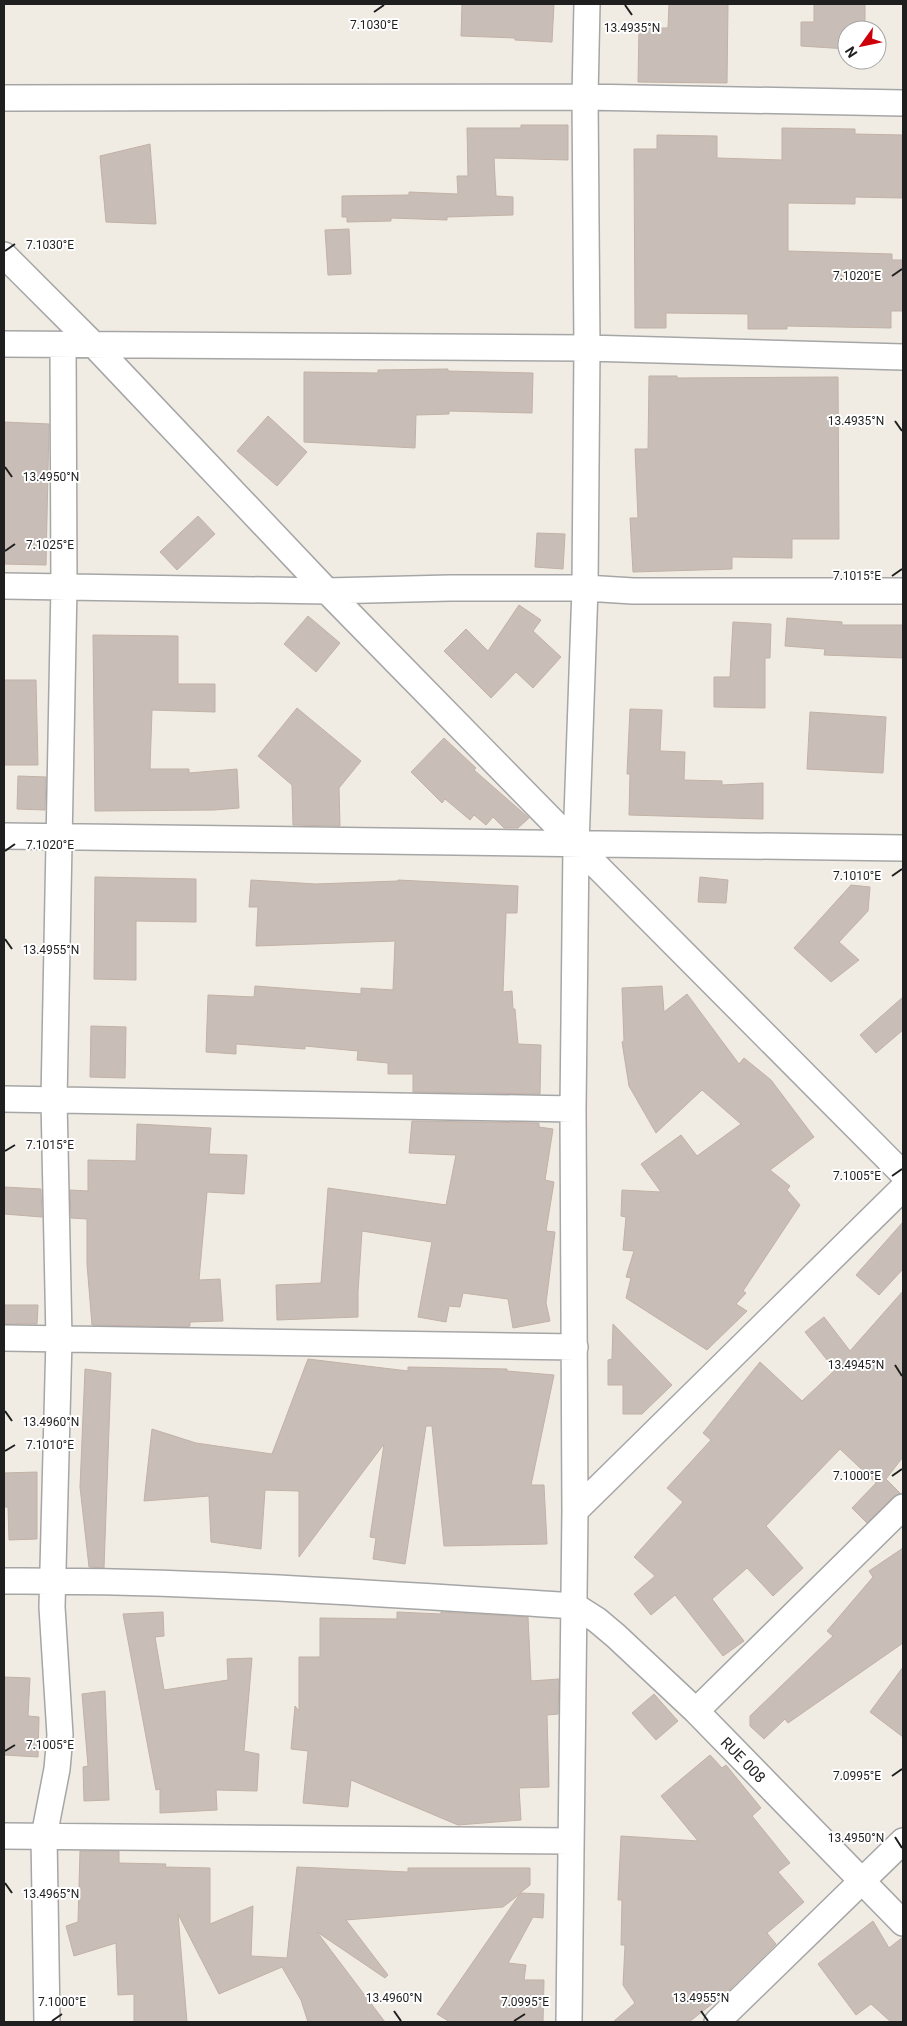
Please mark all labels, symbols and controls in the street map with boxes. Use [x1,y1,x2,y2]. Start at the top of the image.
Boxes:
text: 7.1030°E [350,18,398,32]
north arrow [837,20,887,70]
text: 13.4935°N [604,21,660,35]
text: N [842,44,861,61]
text: 7.1030°E [26,238,74,252]
text: 7.1020°E [833,269,881,283]
text: 13.4935°N [828,414,884,428]
text: 13.4950°N [23,470,79,484]
text: 7.1025°E [26,538,74,552]
text: 7.1015°E [833,569,881,583]
text: 7.1020°E [26,838,74,852]
text: 7.1010°E [833,869,881,883]
text: 13.4955°N [23,943,79,957]
text: 7.1015°E [26,1138,74,1152]
text: 7.1005°E [833,1169,881,1183]
text: 13.4945°N [828,1358,884,1372]
text: 13.4960°N [23,1415,79,1429]
text: 7.1010°E [26,1438,74,1452]
text: 7.1000°E [833,1469,881,1483]
street label: RUE 008 [717,1733,769,1787]
text: 7.1005°E [26,1738,74,1752]
text: 7.0995°E [833,1769,881,1783]
text: 13.4950°N [828,1831,884,1845]
text: 13.4965°N [23,1887,79,1901]
text: 13.4960°N [366,1991,422,2005]
text: 13.4955°N [673,1991,729,2005]
text: 7.1000°E [38,1995,86,2009]
text: 7.0995°E [501,1995,549,2009]

